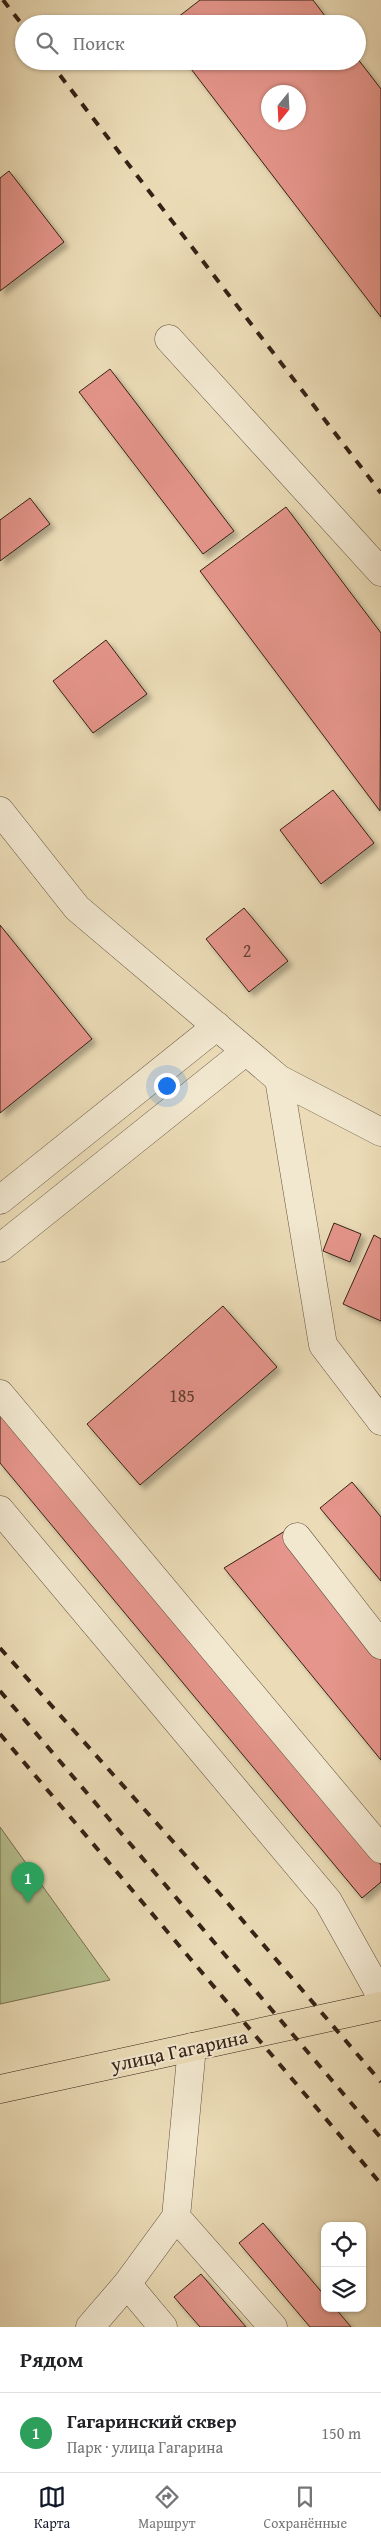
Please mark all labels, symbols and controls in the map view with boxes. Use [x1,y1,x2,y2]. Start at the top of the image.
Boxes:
search box [15,15,366,70]
icon: search [33,29,61,57]
text: Поиск [73,29,125,57]
north arrow [261,85,306,130]
house number: 2 [243,937,251,964]
your location [154,1073,180,1099]
house number: 185 [169,1382,195,1409]
pin: 1 [12,1862,44,1903]
street label: улица Гагарина [107,2021,251,2079]
map controls [321,2222,366,2312]
button: locate [321,2222,366,2267]
button: layers [321,2267,366,2312]
text: Рядом [20,2344,83,2375]
text: Гагаринский сквер [67,2407,237,2435]
text: 1 [32,2421,40,2445]
text: 150 m [321,2421,361,2445]
text: Парк · улица Гагарина [67,2435,223,2459]
tab: Карта [34,2483,70,2533]
tab: Маршрут [138,2483,196,2533]
tab: Сохранённые [264,2483,347,2533]

